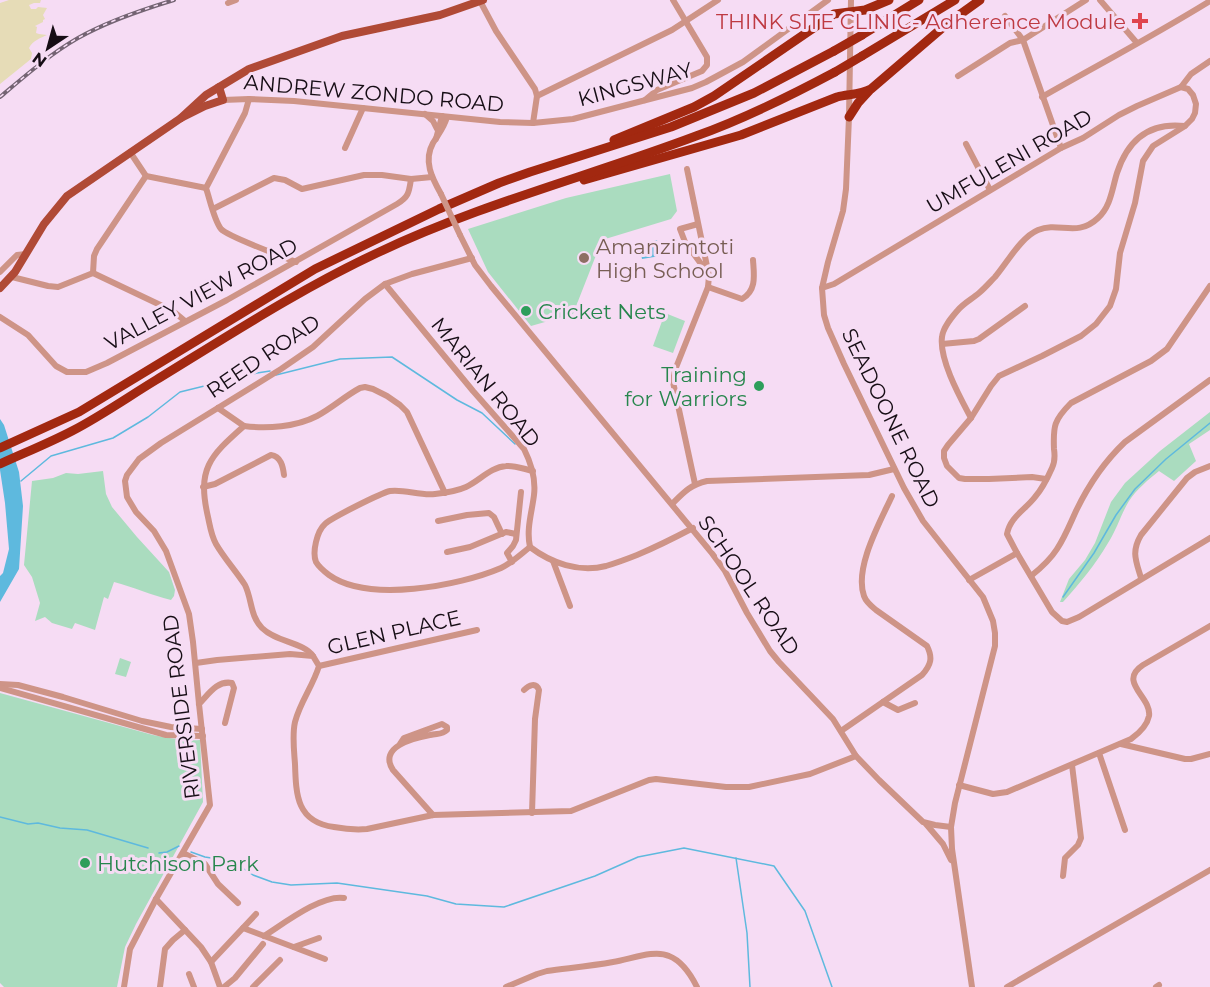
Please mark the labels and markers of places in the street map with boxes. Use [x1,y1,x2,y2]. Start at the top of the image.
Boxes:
place label: THINK SITE CLINIC- Adherence Module [716,9,1126,34]
marker: THINK SITE CLINIC- Adherence Module [1131,12,1149,30]
place label: Amanzimtoti High School [596,234,734,283]
marker: Amanzimtoti High School [577,251,591,265]
place label: Cricket Nets [538,299,666,324]
marker: Cricket Nets [519,304,533,318]
place label: Training for Warriors [624,362,747,411]
marker: Training for Warriors [752,379,766,393]
place label: Hutchison Park [97,851,259,876]
marker: Hutchison Park [78,856,92,870]

